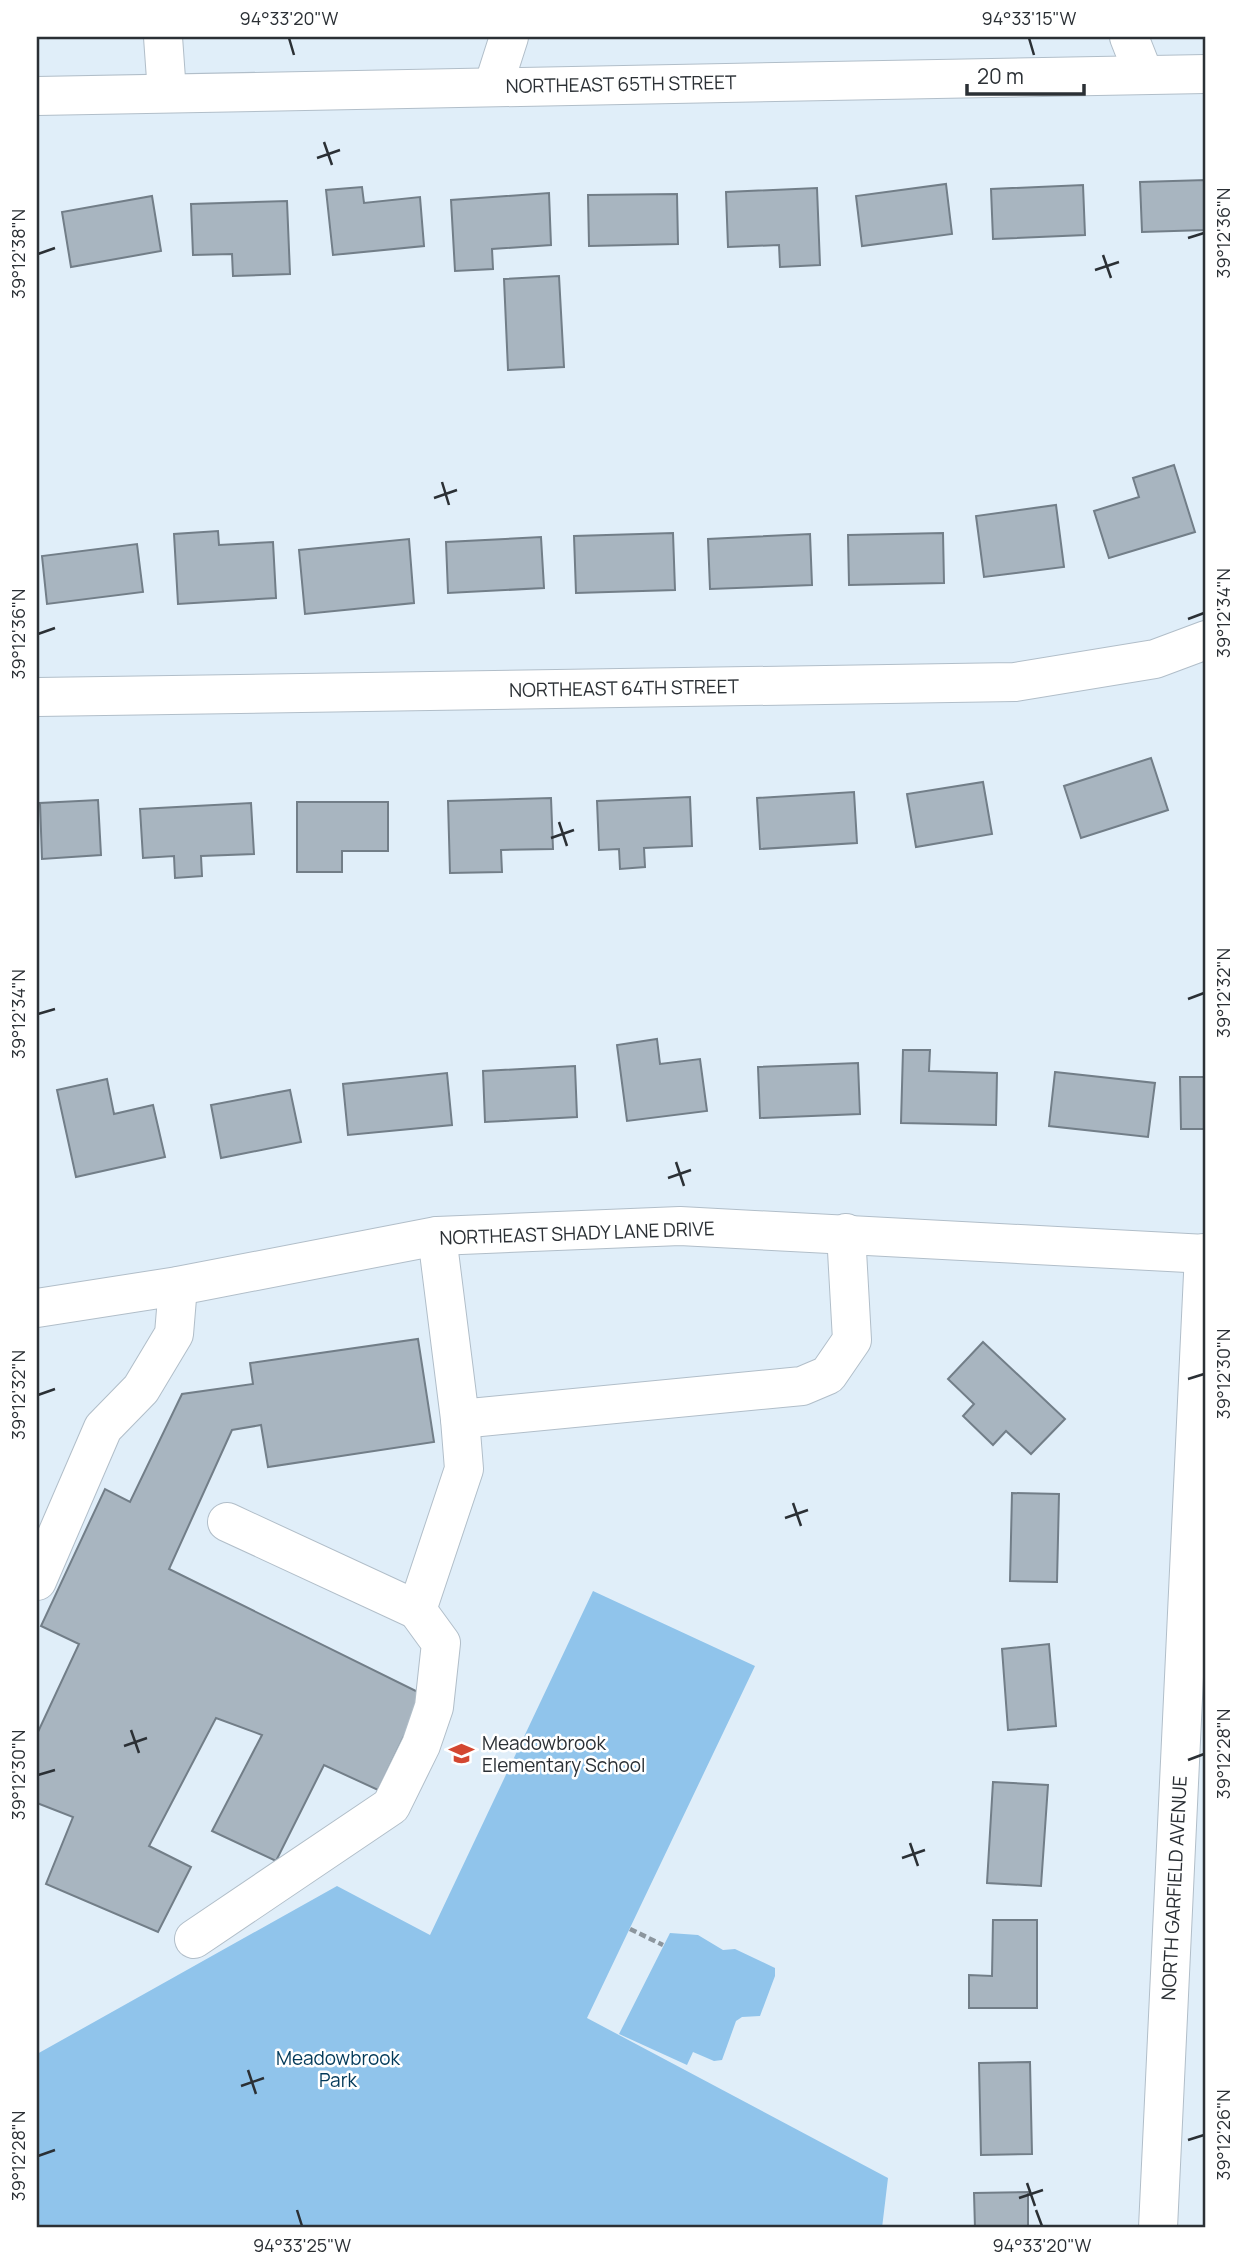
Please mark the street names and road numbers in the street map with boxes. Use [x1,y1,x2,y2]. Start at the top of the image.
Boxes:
street label: NORTHEAST 65TH STREET [505,69,737,99]
street label: NORTHEAST 64TH STREET [509,673,740,703]
street label: NORTHEAST SHADY LANE DRIVE [439,1215,715,1251]
street label: NORTH GARFIELD AVENUE [1155,1775,1193,2001]

